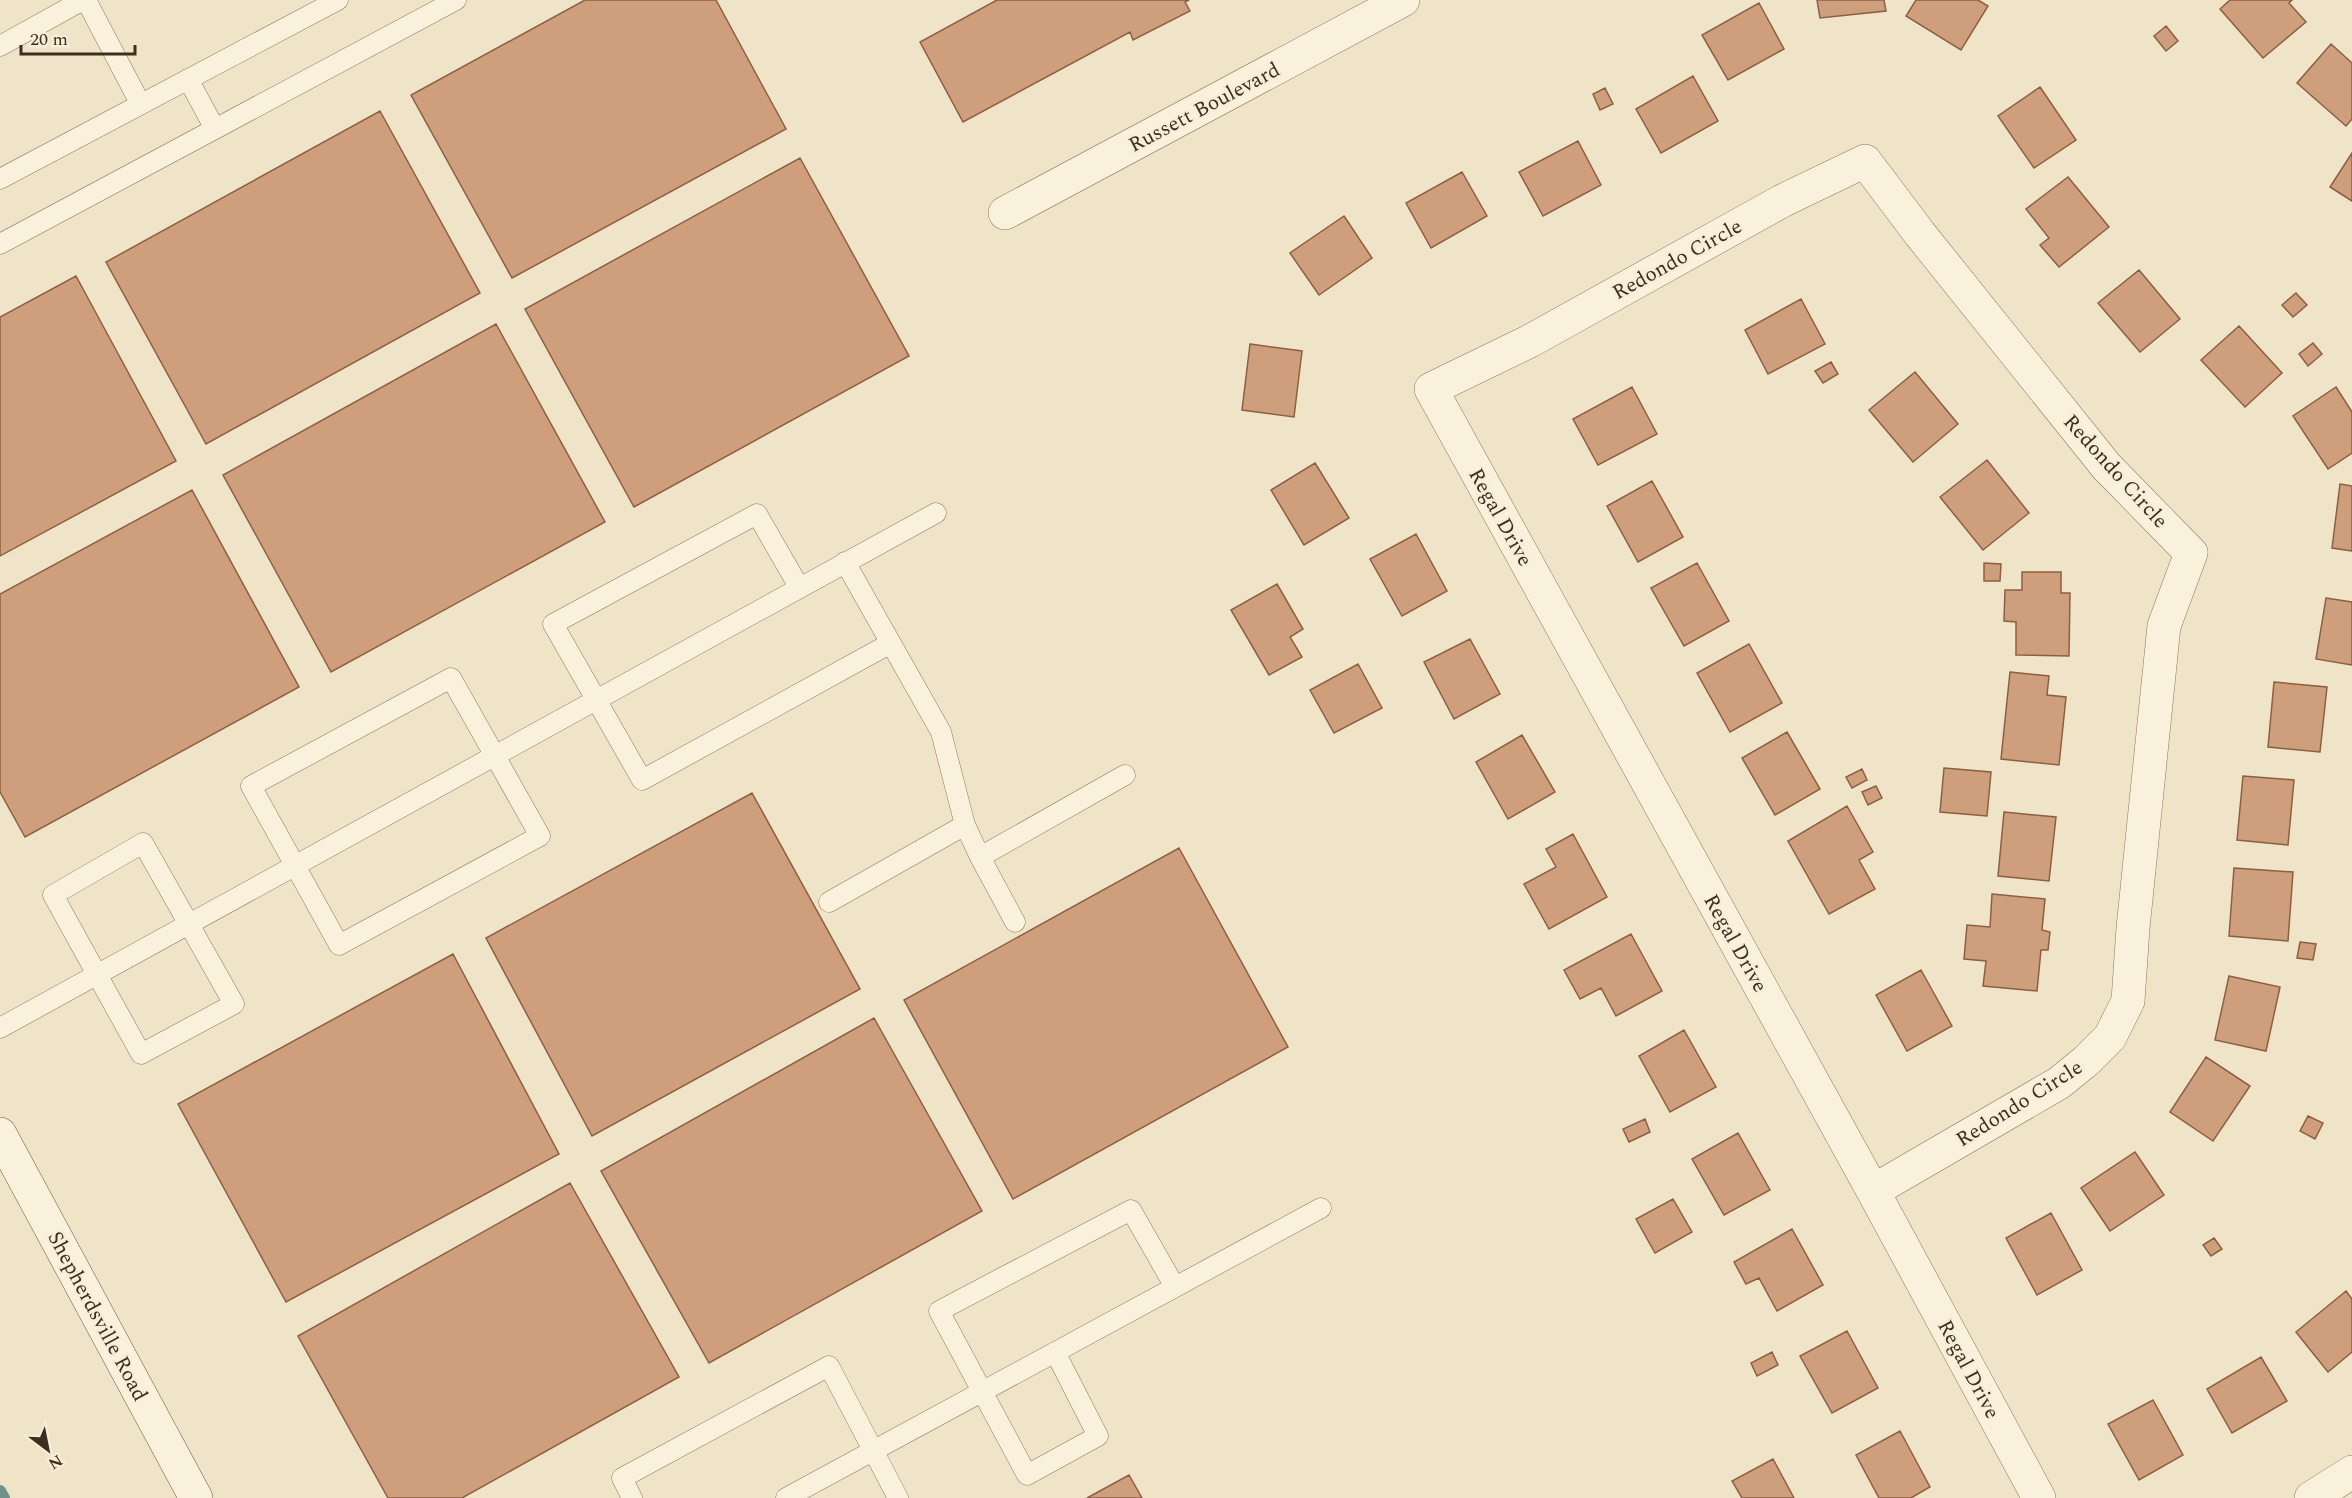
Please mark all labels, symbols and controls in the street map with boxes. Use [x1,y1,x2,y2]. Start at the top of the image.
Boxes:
scale bar [21,18,135,56]
text: 20 m [30,26,68,53]
street label: Russett Boulevard [1123,54,1286,161]
street label: Redondo Circle [1607,211,1748,309]
street label: Redondo Circle [2055,407,2175,536]
street label: Regal Drive [1460,462,1540,573]
street label: Regal Drive [1695,888,1775,999]
street label: Redondo Circle [1950,1052,2089,1156]
street label: Shepherdsville Road [39,1226,156,1407]
street label: Regal Drive [1929,1314,2008,1425]
north arrow [18,1420,78,1480]
text: N [44,1448,67,1476]

